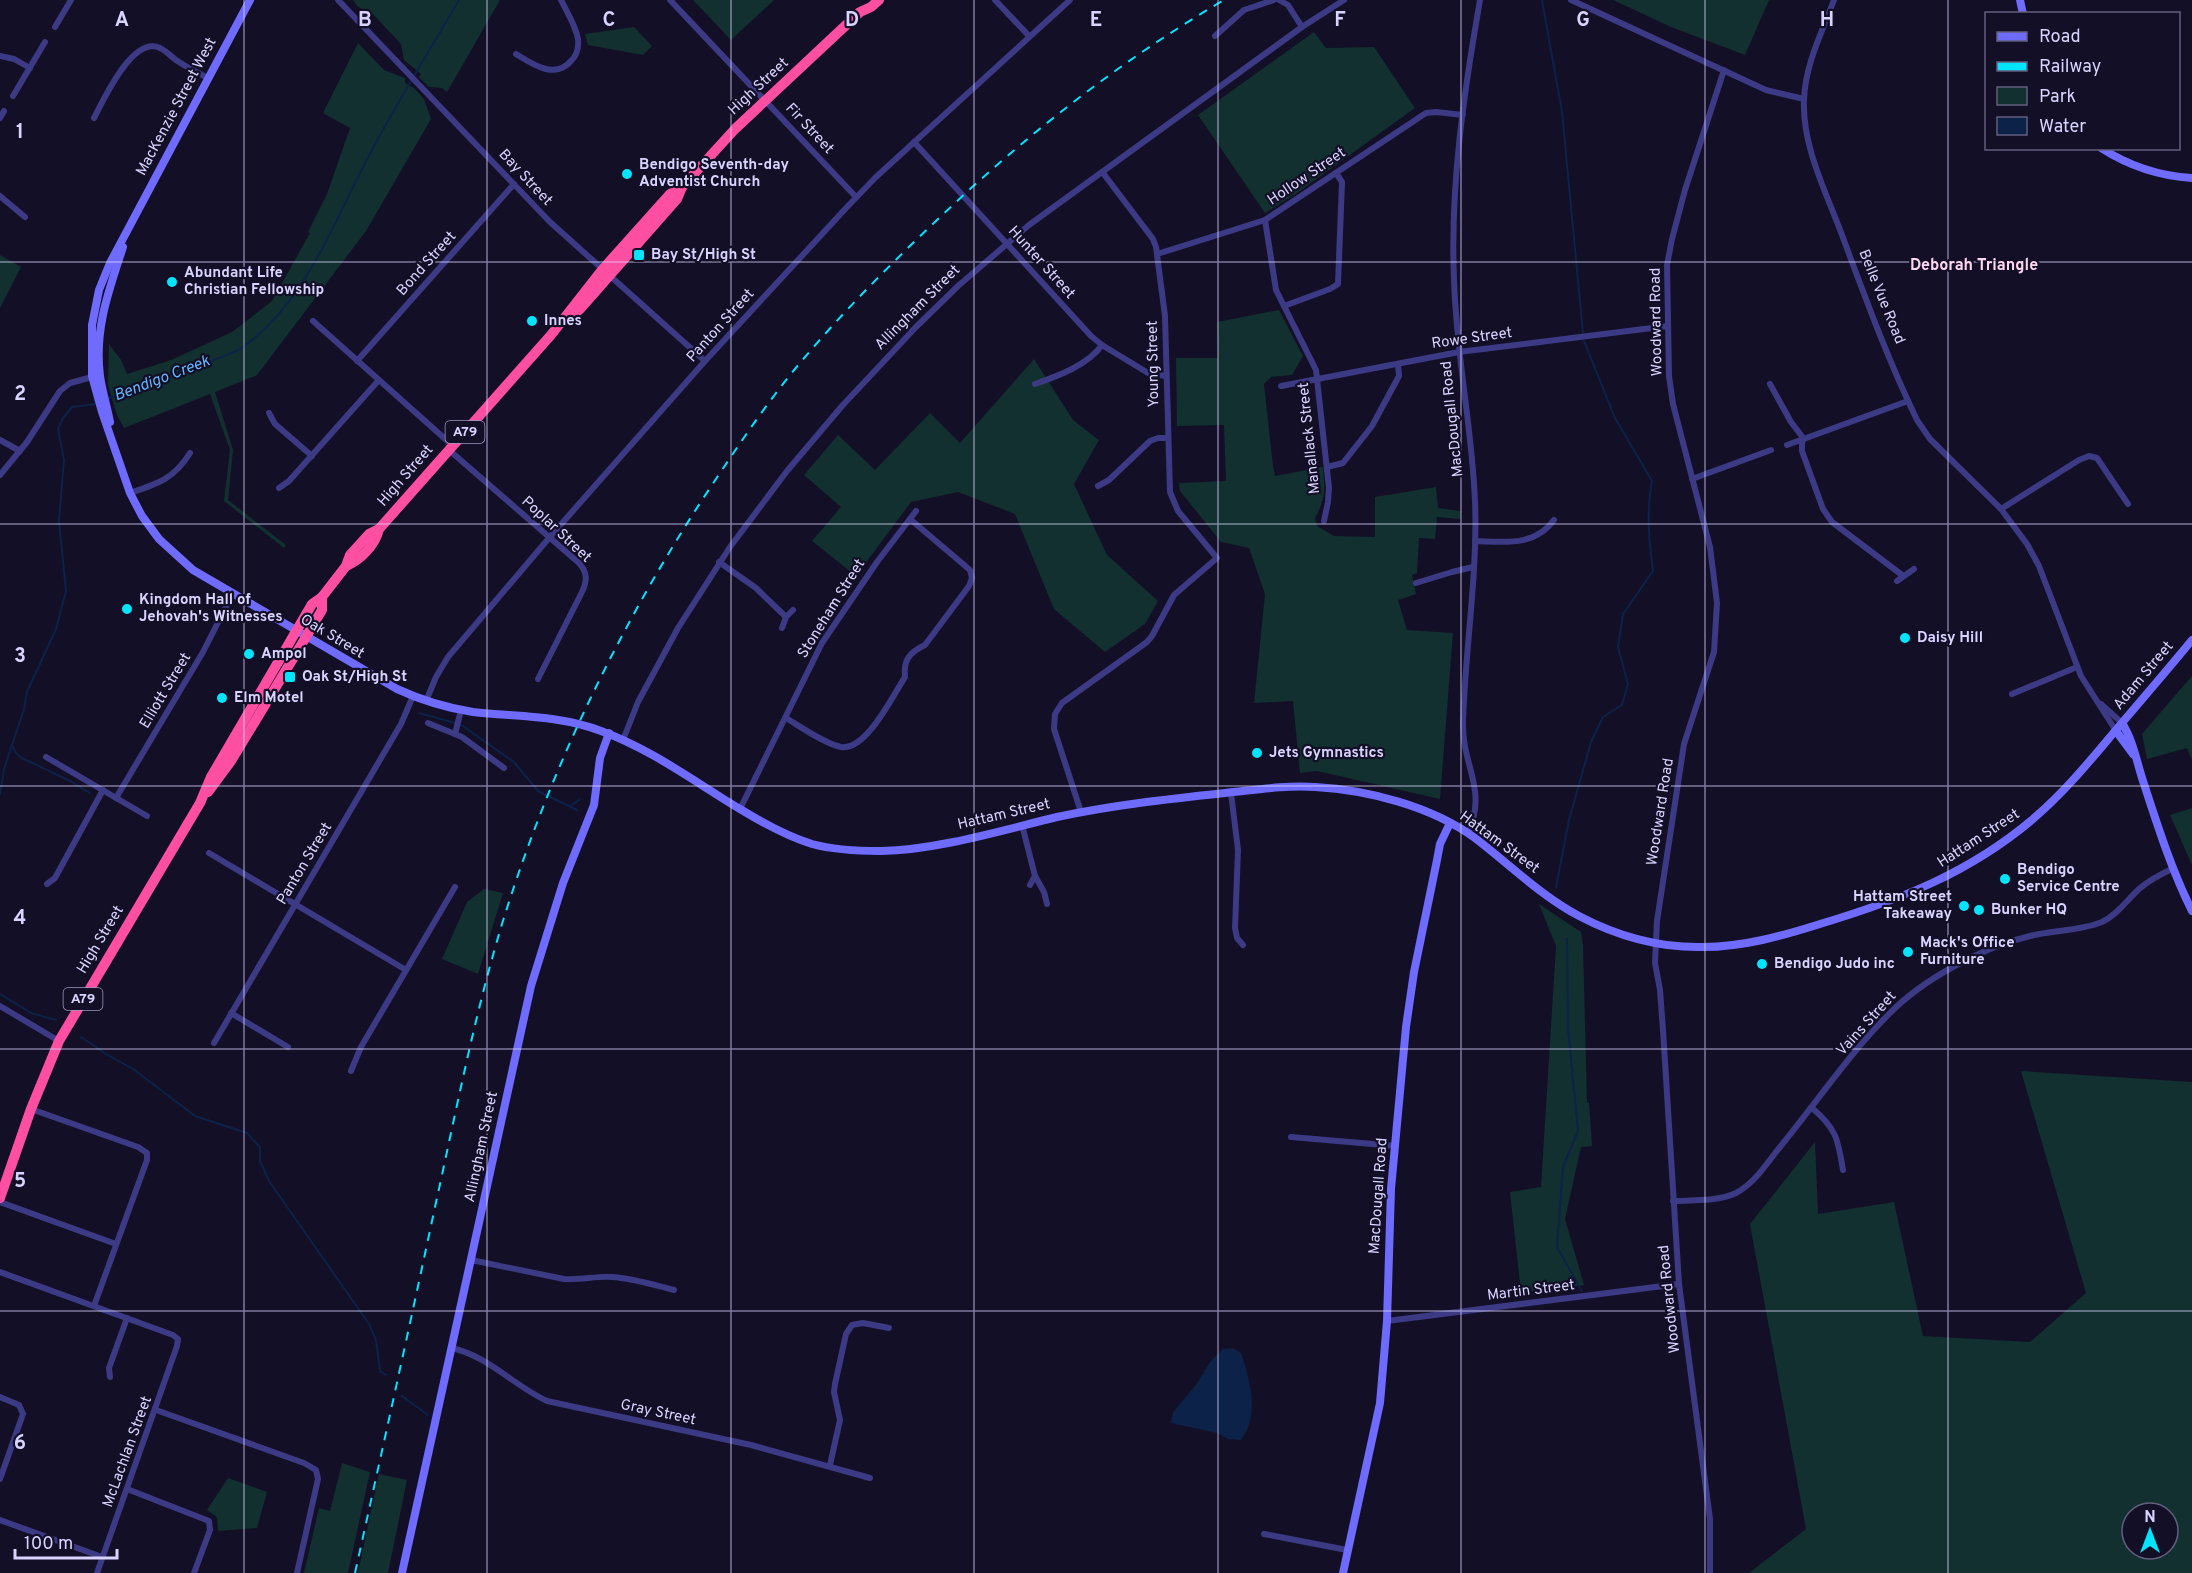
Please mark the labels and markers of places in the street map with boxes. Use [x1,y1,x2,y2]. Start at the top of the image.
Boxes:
place label: Bendigo Seventh-day Adventist Church [639,156,789,192]
marker: Bendigo Seventh-day Adventist Church [620,167,634,181]
place label: Bay St/High St [651,246,756,265]
marker: Bay St/High St [632,248,646,262]
place label: Abundant Life Christian Fellowship [184,264,324,300]
marker: Abundant Life Christian Fellowship [165,275,179,289]
place label: Innes [544,312,582,331]
marker: Innes [525,314,539,328]
place label: Kingdom Hall of Jehovah's Witnesses [139,591,283,627]
marker: Kingdom Hall of Jehovah's Witnesses [120,602,134,616]
place label: Daisy Hill [1917,629,1983,648]
marker: Daisy Hill [1898,631,1912,645]
place label: Ampol [261,645,307,664]
marker: Ampol [242,647,256,661]
place label: Oak St/High St [302,668,407,687]
marker: Oak St/High St [283,670,297,684]
place label: Elm Motel [234,689,304,708]
marker: Elm Motel [215,691,229,705]
place label: Jets Gymnastics [1269,744,1384,763]
marker: Jets Gymnastics [1250,746,1264,760]
place label: Bendigo Service Centre [2017,861,2120,897]
marker: Bendigo Service Centre [1998,872,2012,886]
place label: Hattam Street Takeaway [1853,888,1952,924]
marker: Hattam Street Takeaway [1957,899,1971,913]
place label: Bunker HQ [1991,901,2067,920]
marker: Bunker HQ [1972,903,1986,917]
place label: Mack's Office Furniture [1920,934,2015,970]
marker: Mack's Office Furniture [1901,945,1915,959]
place label: Bendigo Judo inc [1774,955,1895,974]
marker: Bendigo Judo inc [1755,957,1769,971]

